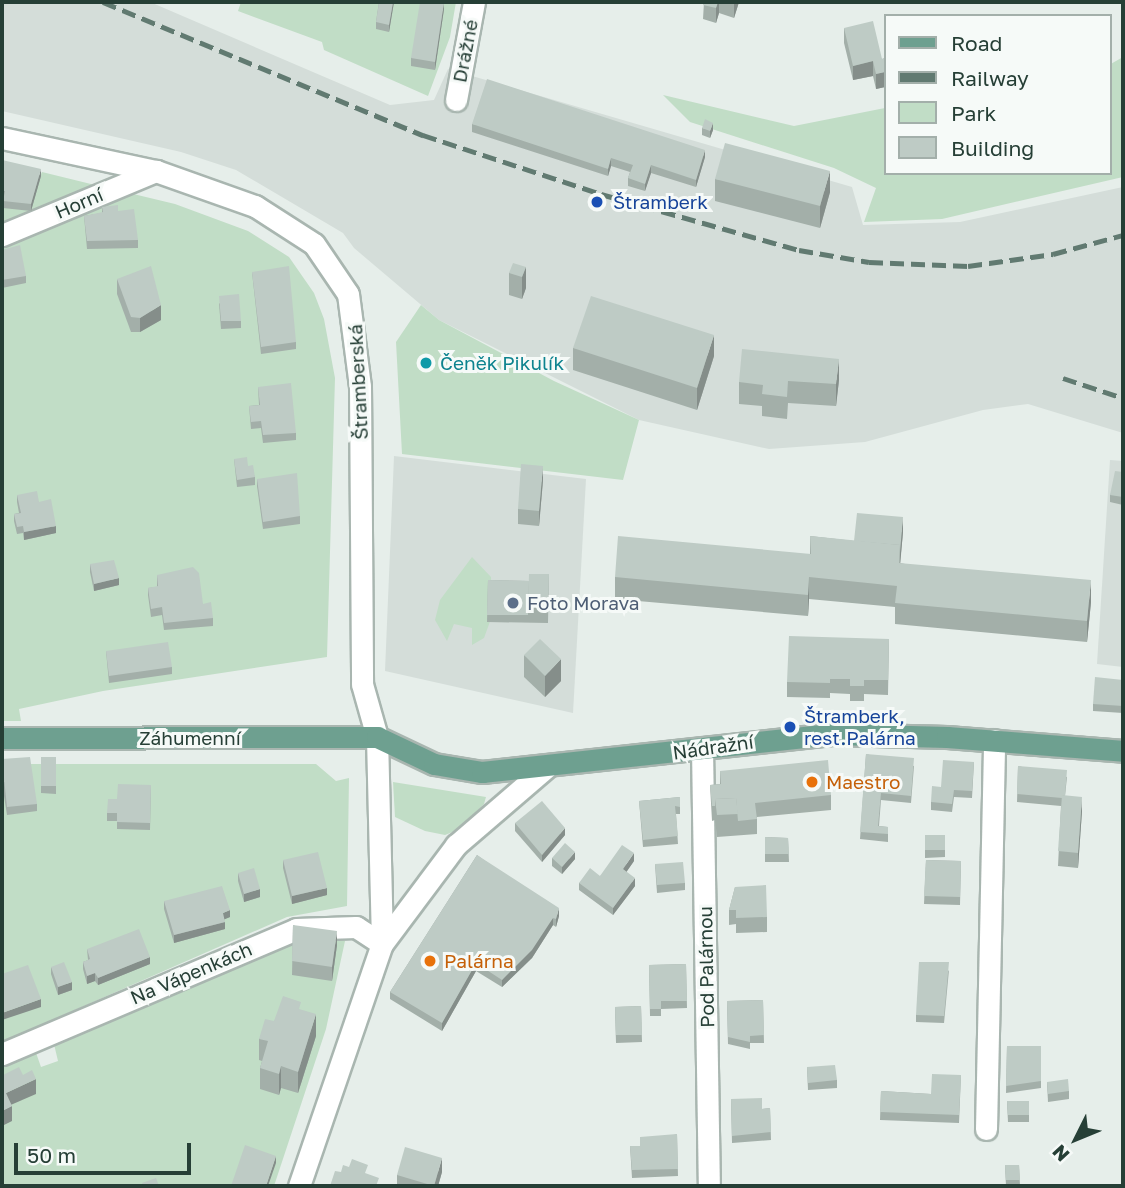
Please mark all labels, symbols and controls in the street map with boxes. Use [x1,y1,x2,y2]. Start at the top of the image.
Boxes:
legend [884,14,1111,175]
street label: Drážné [448,18,482,84]
text: Road [951,30,1002,56]
text: Railway [951,65,1029,91]
text: Park [951,100,996,126]
text: Building [951,135,1034,161]
street label: Horní [52,183,106,223]
place label: Štramberk [613,191,708,213]
marker: Štramberk [587,192,607,212]
street label: Štramberská [344,324,372,440]
place label: Čeněk Pikulík [440,352,564,374]
marker: Čeněk Pikulík [418,355,434,371]
place label: Foto Morava [527,592,639,614]
marker: Foto Morava [505,595,521,611]
place label: Štramberk, rest.Palárna [804,705,916,749]
marker: Štramberk, rest.Palárna [782,719,798,735]
street label: Záhumenní [139,727,241,749]
street label: Nádražní [671,730,755,764]
place label: Maestro [826,771,900,793]
marker: Maestro [804,774,820,790]
street label: Pod Palárnou [694,906,718,1028]
street label: Na Vápenkách [127,937,255,1009]
place label: Palárna [444,950,514,972]
marker: Palárna [422,953,438,969]
north arrow [1041,1104,1111,1174]
scale bar [18,1128,194,1172]
text: N [1047,1141,1074,1167]
text: 50 m [27,1142,76,1168]

